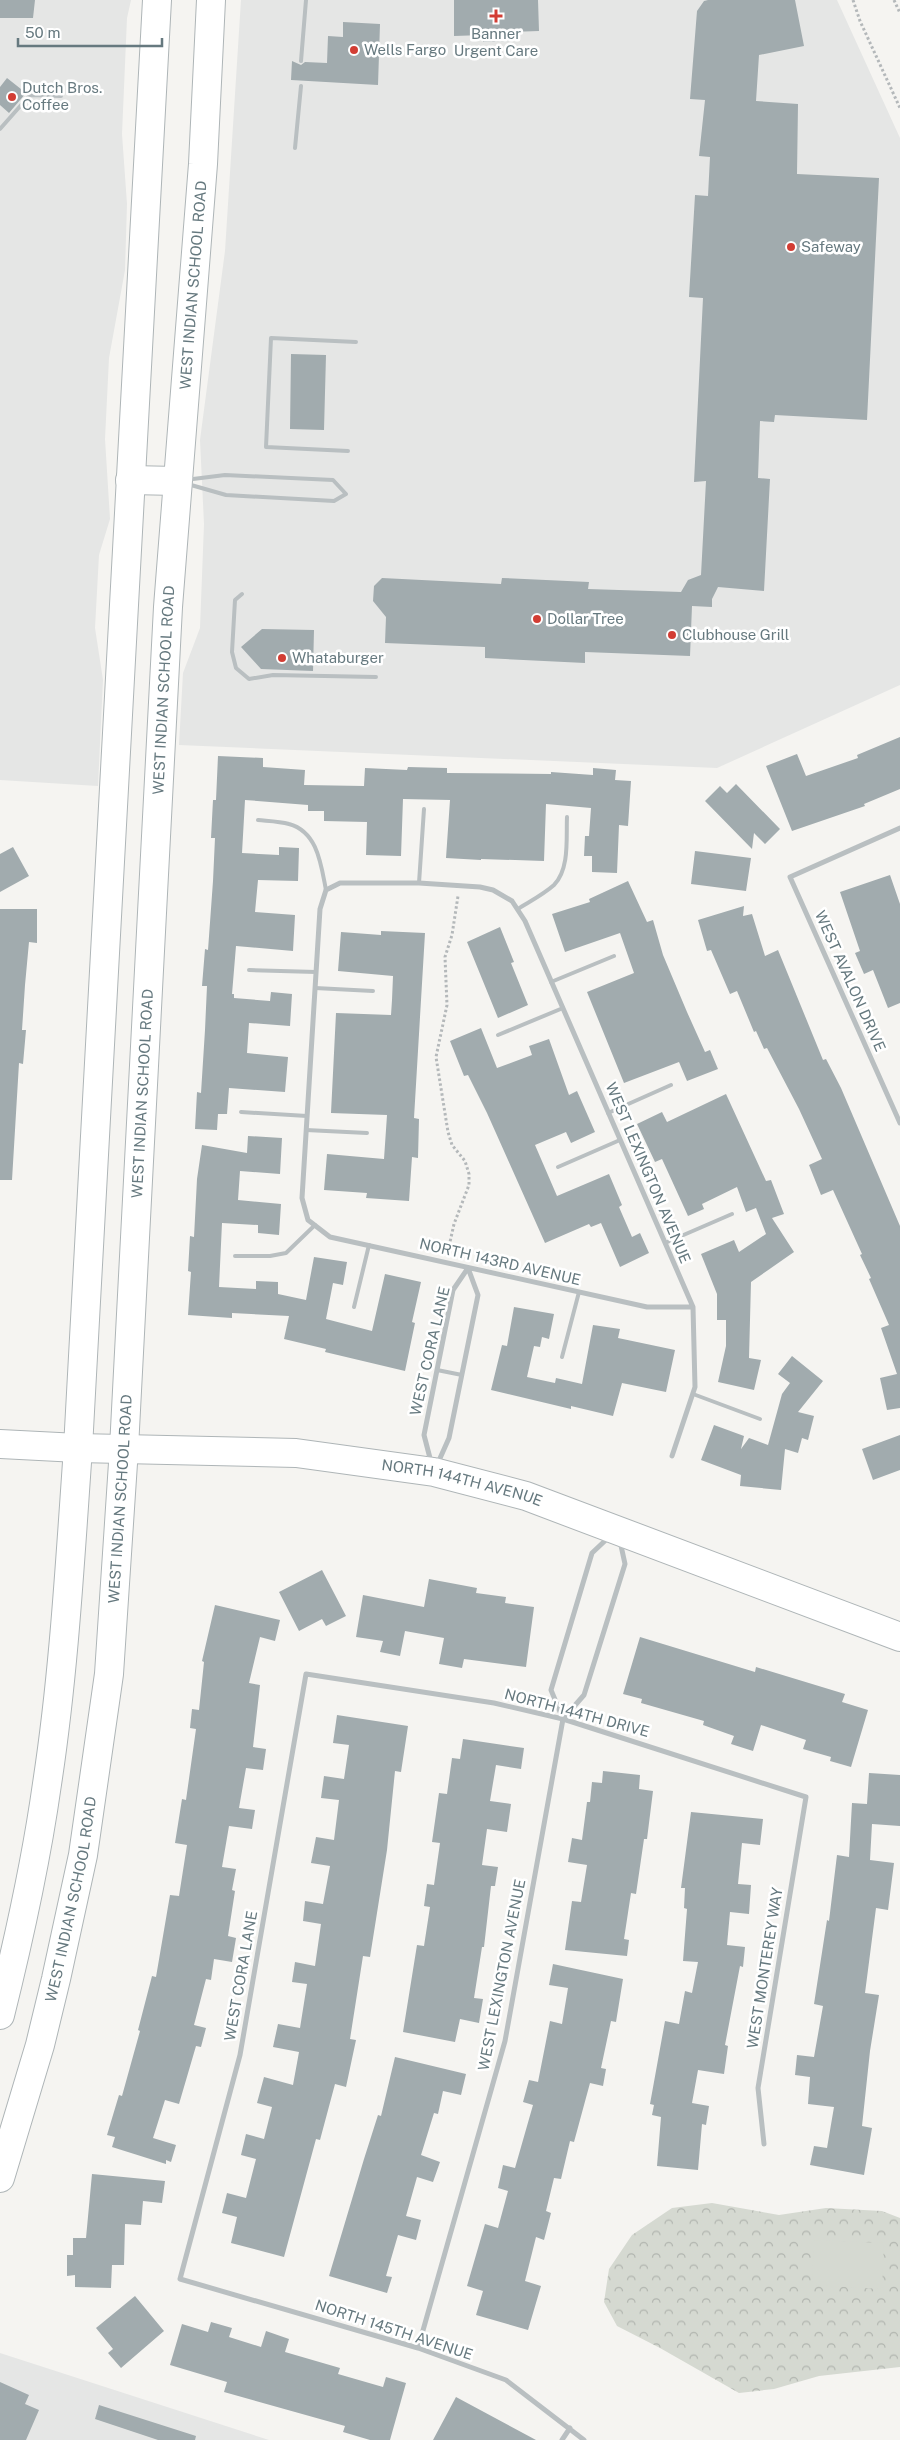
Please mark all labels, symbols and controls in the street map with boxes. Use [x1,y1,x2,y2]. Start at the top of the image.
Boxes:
marker: Banner Urgent Care [489,9,503,23]
scale bar [18,15,161,47]
text: 50 m [25,24,60,41]
place label: Banner Urgent Care [454,25,538,59]
place label: Wells Fargo [364,41,446,58]
marker: Wells Fargo [348,44,360,56]
place label: Dutch Bros. Coffee [22,79,102,113]
marker: Dutch Bros. Coffee [6,91,18,103]
street label: WEST INDIAN SCHOOL ROAD [176,180,210,390]
place label: Safeway [801,238,861,255]
marker: Safeway [785,241,797,253]
street label: WEST INDIAN SCHOOL ROAD [149,585,178,795]
place label: Dollar Tree [547,610,624,627]
marker: Dollar Tree [531,613,543,625]
place label: Clubhouse Grill [682,626,789,643]
marker: Clubhouse Grill [666,629,678,641]
place label: Whataburger [292,649,384,666]
marker: Whataburger [276,652,288,664]
street label: WEST AVALON DRIVE [812,908,889,1054]
street label: WEST INDIAN SCHOOL ROAD [128,988,156,1199]
street label: WEST LEXINGTON AVENUE [603,1080,694,1266]
street label: NORTH 143RD AVENUE [418,1235,582,1288]
street label: WEST CORA LANE [406,1285,453,1417]
street label: WEST INDIAN SCHOOL ROAD [105,1394,135,1604]
street label: NORTH 144TH AVENUE [381,1456,545,1509]
street label: NORTH 144TH DRIVE [503,1685,651,1740]
street label: WEST INDIAN SCHOOL ROAD [42,1795,99,2004]
street label: WEST LEXINGTON AVENUE [475,1878,528,2072]
street label: WEST MONTEREY WAY [743,1886,786,2050]
street label: WEST CORA LANE [221,1909,260,2042]
street label: NORTH 145TH AVENUE [313,2296,475,2363]

